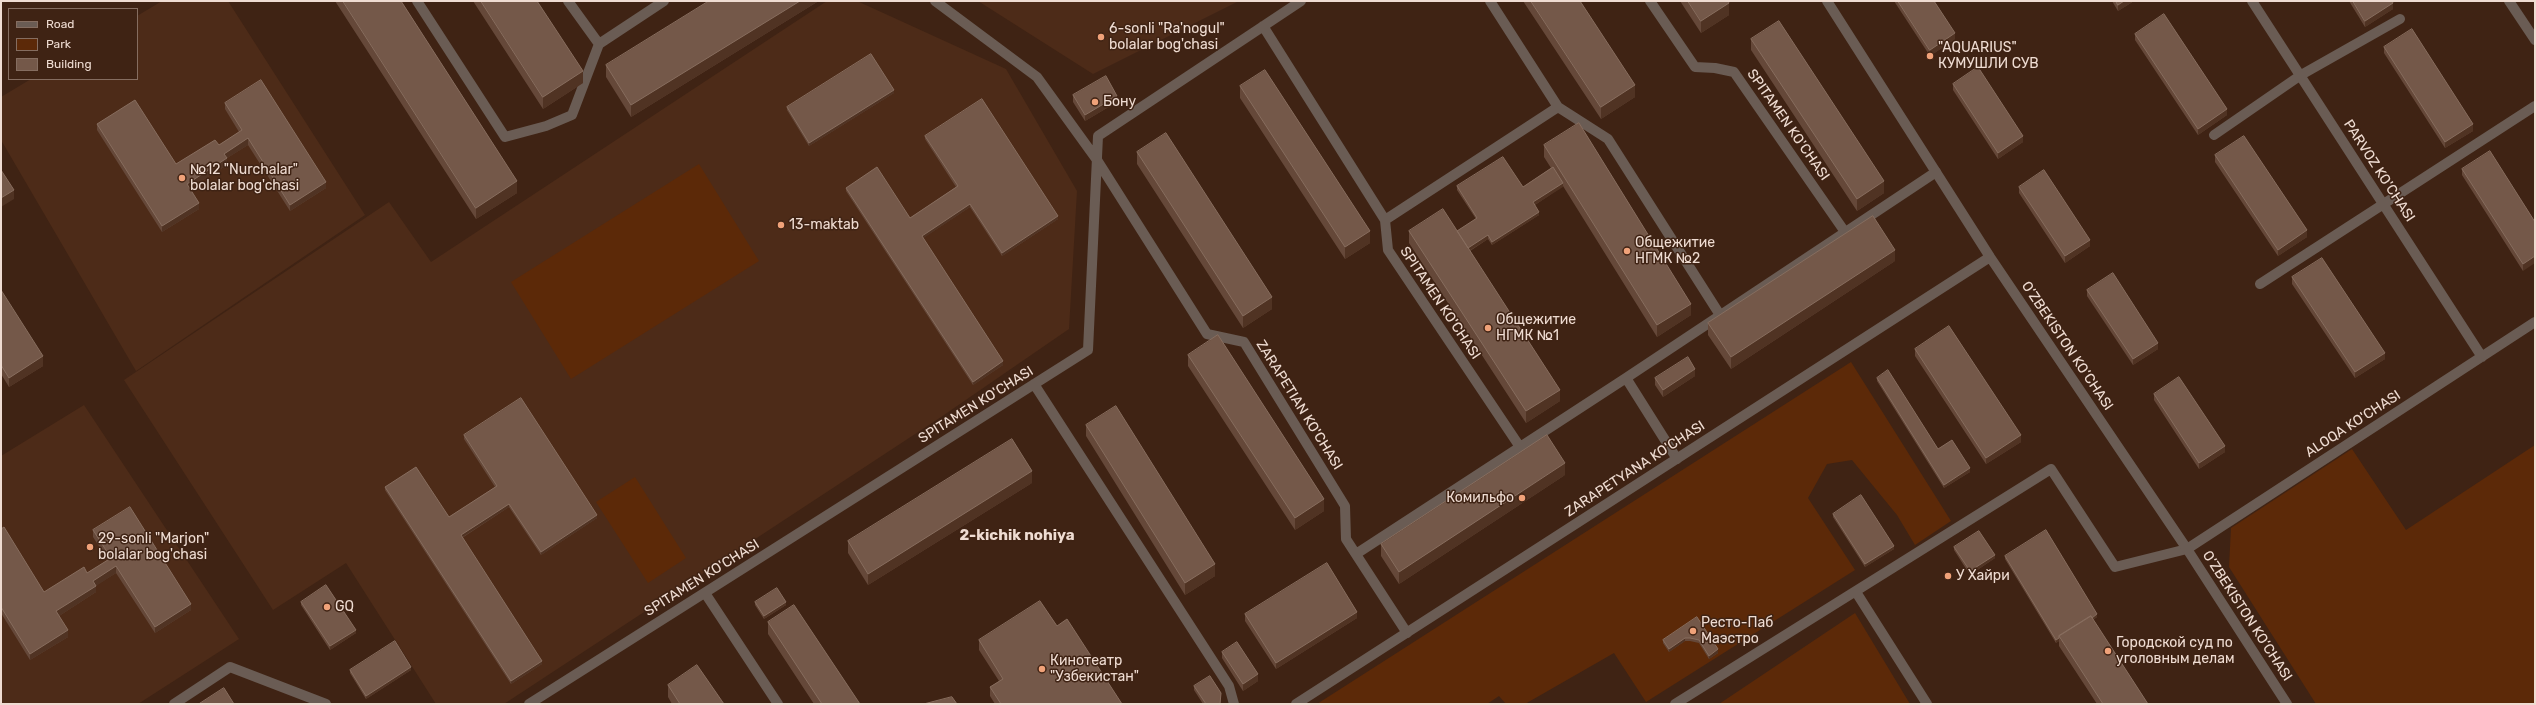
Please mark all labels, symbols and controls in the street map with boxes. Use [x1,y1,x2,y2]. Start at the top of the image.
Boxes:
legend [8,8,138,80]
text: Road [46,17,74,31]
place label: 6-sonli "Ra'nogul" bolalar bog'chasi [1109,21,1225,54]
marker: 6-sonli "Ra'nogul" bolalar bog'chasi [1096,32,1106,42]
text: Park [46,37,71,51]
place label: "AQUARIUS" КУМУШЛИ СУВ [1938,40,2039,72]
marker: "AQUARIUS" КУМУШЛИ СУВ [1925,51,1935,61]
text: Building [46,57,92,71]
street label: SPITAMEN KO'CHASI [1743,66,1833,184]
place label: Бону [1103,94,1136,110]
marker: Бону [1090,97,1100,107]
street label: PARVOZ KO'CHASI [2340,117,2418,225]
place label: №12 "Nurchalar" bolalar bog'chasi [190,162,299,194]
marker: №12 "Nurchalar" bolalar bog'chasi [177,173,187,183]
place label: 13-maktab [789,217,859,233]
marker: 13-maktab [776,220,786,230]
place label: Общежитие НГМК №2 [1635,235,1715,268]
street label: SPITAMEN KO'CHASI [1396,243,1484,363]
marker: Общежитие НГМК №2 [1622,246,1632,256]
street label: O‘ZBEKISTON KO‘CHASI [2018,278,2116,414]
place label: Общежитие НГМК №1 [1496,312,1576,344]
marker: Общежитие НГМК №1 [1483,323,1493,333]
street label: ZARAPETIAN KO'CHASI [1252,337,1346,473]
street label: SPITAMEN KO'CHASI [915,363,1037,447]
street label: ALOQA KO'CHASI [2302,387,2404,461]
street label: ZARAPETYANA KO'CHASI [1562,417,1708,521]
place label: Комильфо [1446,490,1514,506]
marker: Комильфо [1517,493,1527,503]
district label: 2-kichik nohiya [960,527,1074,545]
place label: 29-sonli "Marjon" bolalar bog'chasi [98,531,209,564]
street label: SPITAMEN KO'CHASI [641,536,763,620]
marker: 29-sonli "Marjon" bolalar bog'chasi [85,542,95,552]
street label: O‘ZBEKISTON KO‘CHASI [2199,548,2295,684]
place label: У Хайри [1956,568,2010,584]
marker: У Хайри [1943,571,1953,581]
place label: GQ [335,599,354,615]
marker: GQ [322,602,332,612]
place label: Ресто-Паб Маэстро [1701,615,1773,648]
marker: Ресто-Паб Маэстро [1688,626,1698,636]
place label: Городской суд по уголовным делам [2116,635,2234,668]
marker: Городской суд по уголовным делам [2103,646,2113,656]
place label: Кинотеатр "Узбекистан" [1050,653,1139,686]
marker: Кинотеатр "Узбекистан" [1037,664,1047,674]

